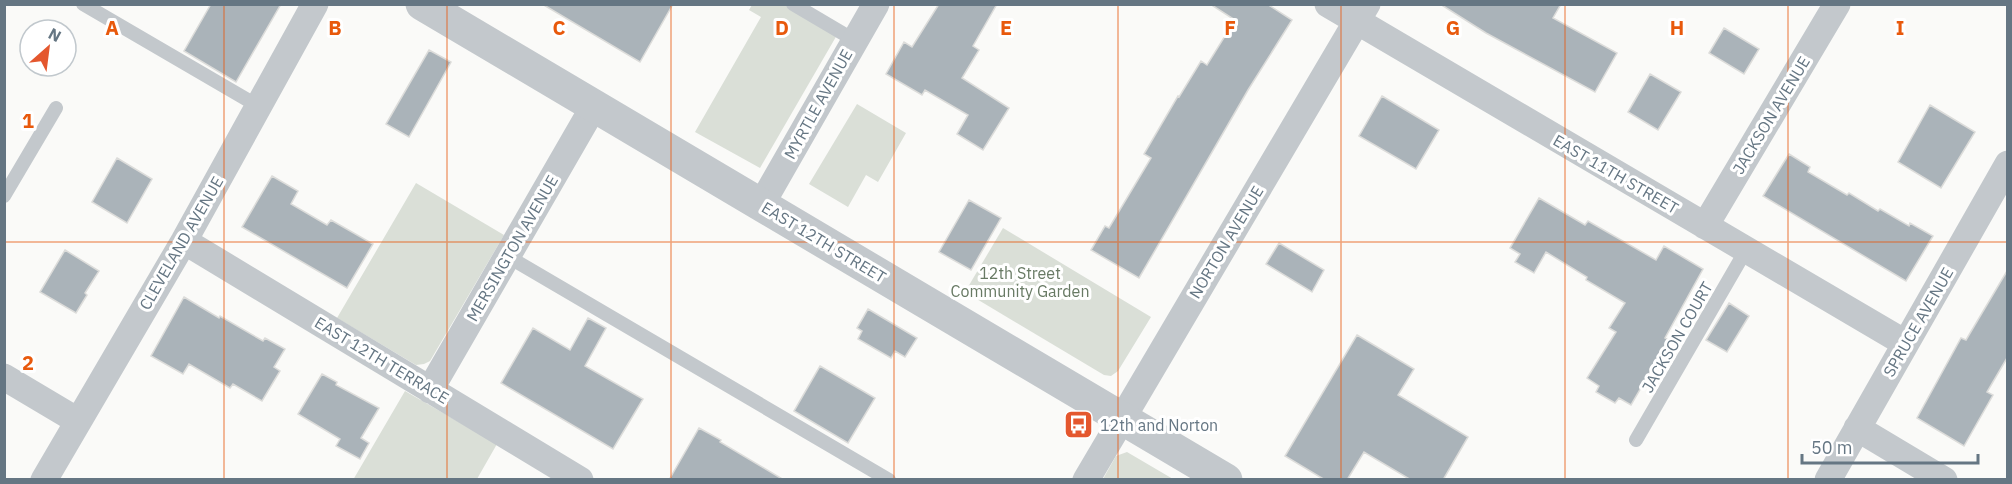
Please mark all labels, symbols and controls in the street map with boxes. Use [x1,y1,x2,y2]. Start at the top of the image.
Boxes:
text: A [105,14,119,41]
text: B [328,14,342,41]
text: C [552,14,566,41]
text: D [775,14,789,41]
text: E [1000,14,1012,41]
text: F [1224,14,1236,41]
text: G [1446,14,1460,41]
text: H [1670,14,1684,41]
text: I [1896,14,1904,41]
north arrow [18,18,78,78]
text: N [45,23,65,46]
street label: MYRTLE AVENUE [779,45,857,163]
street label: JACKSON AVENUE [1728,52,1814,178]
text: 1 [22,107,34,134]
street label: EAST 11TH STREET [1550,130,1682,218]
street label: MERSINGTON AVENUE [462,171,562,325]
street label: CLEVELAND AVENUE [135,173,227,313]
street label: NORTON AVENUE [1184,182,1268,302]
street label: EAST 12TH STREET [758,197,890,287]
park label: 12th Street Community Garden [951,263,1089,301]
street label: SPRUCE AVENUE [1879,264,1957,380]
street label: JACKSON COURT [1637,278,1717,396]
street label: EAST 12TH TERRACE [311,312,453,408]
text: 2 [22,349,34,376]
bus stop icon: 12th and Norton [1063,409,1095,441]
place label: 12th and Norton [1100,415,1218,435]
scale bar [1802,427,1978,465]
text: 50 m [1811,436,1853,459]

